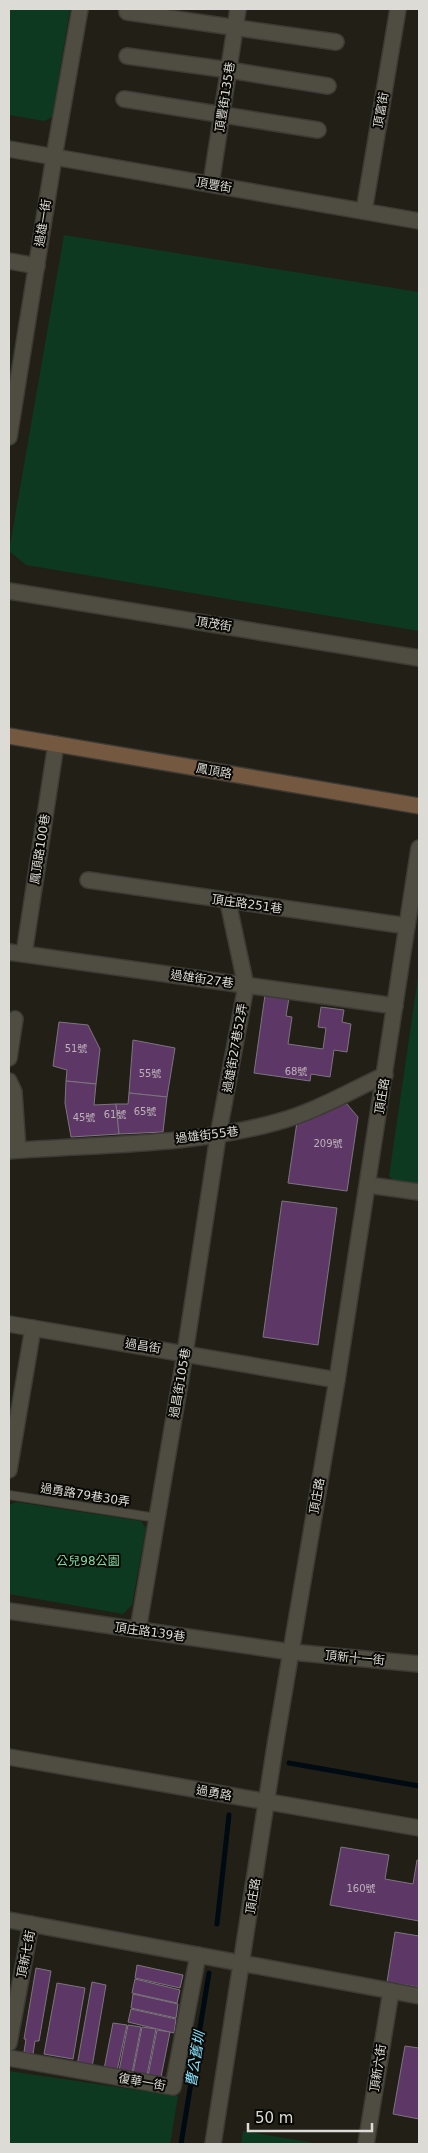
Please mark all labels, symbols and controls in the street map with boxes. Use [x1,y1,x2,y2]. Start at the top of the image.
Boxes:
street label: 頂豐街135巷 [213,61,237,133]
street label: 頂富街 [371,91,391,129]
street label: 頂豐街 [195,175,233,195]
street label: 過雄一街 [32,198,54,248]
street label: 頂茂街 [195,614,233,634]
street label: 鳳頂路 [195,761,233,781]
street label: 鳳頂路100巷 [28,813,52,885]
street label: 頂庄路251巷 [211,892,283,916]
street label: 過雄街27巷 [170,968,234,990]
street label: 過雄街27巷52弄 [220,1002,250,1094]
house number: 51號 [65,1043,87,1054]
house number: 68號 [285,1066,307,1077]
house number: 55號 [139,1068,161,1079]
street label: 頂庄路 [372,1077,392,1115]
house number: 65號 [134,1106,156,1117]
house number: 61號 [104,1109,126,1120]
house number: 45號 [73,1112,95,1123]
street label: 過雄街55巷 [175,1124,239,1146]
house number: 209號 [313,1138,343,1149]
street label: 過昌街 [124,1336,162,1356]
street label: 過昌街105巷 [167,1347,193,1419]
street label: 頂庄路 [307,1477,327,1515]
street label: 過勇路79巷30弄 [39,1481,131,1509]
park label: 公兒98公園 [56,1554,120,1568]
street label: 頂庄路139巷 [114,1620,186,1644]
street label: 頂新十一街 [324,1648,386,1668]
street label: 過勇路 [195,1783,233,1803]
street label: 頂庄路 [243,1877,263,1915]
house number: 160號 [346,1883,376,1894]
street label: 頂新七街 [15,1929,37,1979]
water label: 曹公舊圳 [183,2028,208,2088]
street label: 頂新六街 [367,2043,389,2093]
street label: 復華一街 [117,2071,167,2093]
scale bar [248,2100,372,2132]
text: 50 m [255,2109,293,2127]

